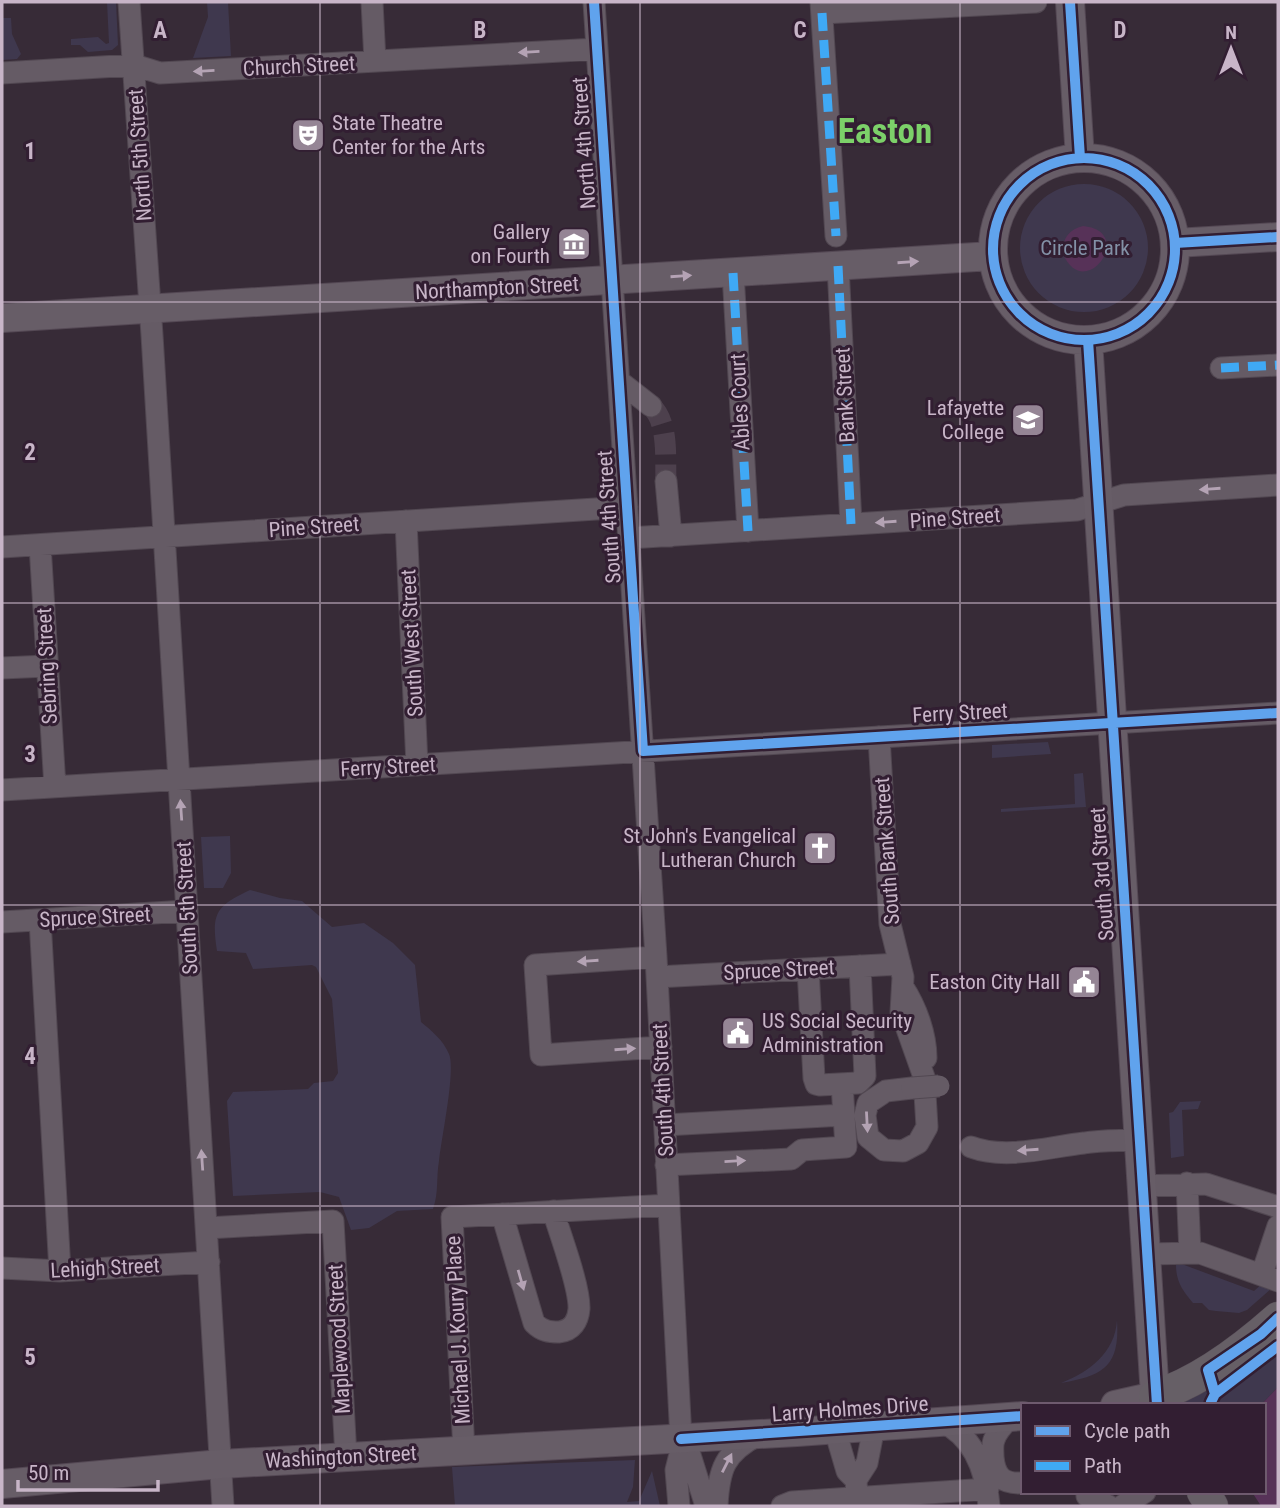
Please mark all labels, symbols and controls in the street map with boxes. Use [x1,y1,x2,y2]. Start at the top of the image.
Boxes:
north arrow [1196,14,1266,84]
text: A [153,17,167,44]
text: B [474,17,486,44]
text: C [793,17,807,44]
text: D [1114,17,1127,44]
text: N [1225,21,1237,44]
one-way arrow [518,47,540,58]
street label: Church Street [242,51,356,81]
one-way arrow [193,66,215,77]
street label: North 4th Street [567,76,601,210]
street label: North 5th Street [123,88,157,222]
place label: State Theatre Center for the Arts [332,111,485,159]
district label: Easton [838,111,932,152]
theatre icon: State Theatre Center for the Arts [289,116,327,154]
text: 1 [24,138,36,165]
place label: Gallery on Fourth [471,220,550,268]
museum icon: Gallery on Fourth [555,225,593,263]
park label: Circle Park [1040,236,1130,260]
one-way arrow [897,256,919,267]
one-way arrow [670,271,692,282]
street label: Northampton Street [415,272,579,304]
street label: Bank Street [831,347,859,443]
street label: Ables Court [725,353,755,451]
place label: Lafayette College [927,396,1004,444]
school or university icon: Lafayette College [1009,401,1047,439]
text: 2 [24,439,36,466]
street label: South 4th Street [592,450,626,584]
one-way arrow [1199,484,1221,495]
street label: Pine Street [909,503,1001,533]
street label: Pine Street [268,512,360,542]
one-way arrow [875,517,897,528]
street label: South West Street [396,568,428,718]
street label: Sebring Street [32,607,62,725]
street label: Ferry Street [912,699,1008,727]
text: 3 [24,741,36,768]
street label: Ferry Street [340,753,436,781]
street label: South Bank Street [870,776,904,926]
one-way arrow [175,799,186,821]
street label: South 3rd Street [1085,806,1119,942]
place label: St John's Evangelical Lutheran Church [623,824,796,872]
church icon: St John's Evangelical Lutheran Church [801,829,839,867]
street label: South 5th Street [172,841,202,975]
street label: Spruce Street [39,902,151,932]
street label: Spruce Street [723,955,835,985]
one-way arrow [576,956,598,967]
public building icon: Easton City Hall [1065,963,1103,1001]
place label: Easton City Hall [929,970,1060,994]
place label: US Social Security Administration [762,1009,912,1057]
public building icon: US Social Security Administration [719,1014,757,1052]
street label: South 4th Street [648,1023,678,1157]
text: 4 [24,1043,36,1070]
one-way arrow [615,1043,637,1054]
one-way arrow [861,1111,872,1133]
one-way arrow [1017,1145,1039,1156]
one-way arrow [196,1148,207,1170]
one-way arrow [724,1156,746,1167]
street label: Michael J. Koury Place [441,1235,475,1425]
street label: Lehigh Street [50,1253,160,1283]
street label: Maplewood Street [323,1263,355,1415]
one-way arrow [517,1270,527,1291]
text: 5 [24,1344,36,1371]
street label: Larry Holmes Drive [771,1392,929,1426]
legend [1021,1403,1266,1494]
text: Cycle path [1084,1419,1170,1443]
street label: Washington Street [265,1441,417,1473]
scale bar [18,1448,158,1492]
one-way arrow [721,1453,732,1473]
text: Path [1084,1454,1122,1478]
text: 50 m [28,1461,69,1485]

